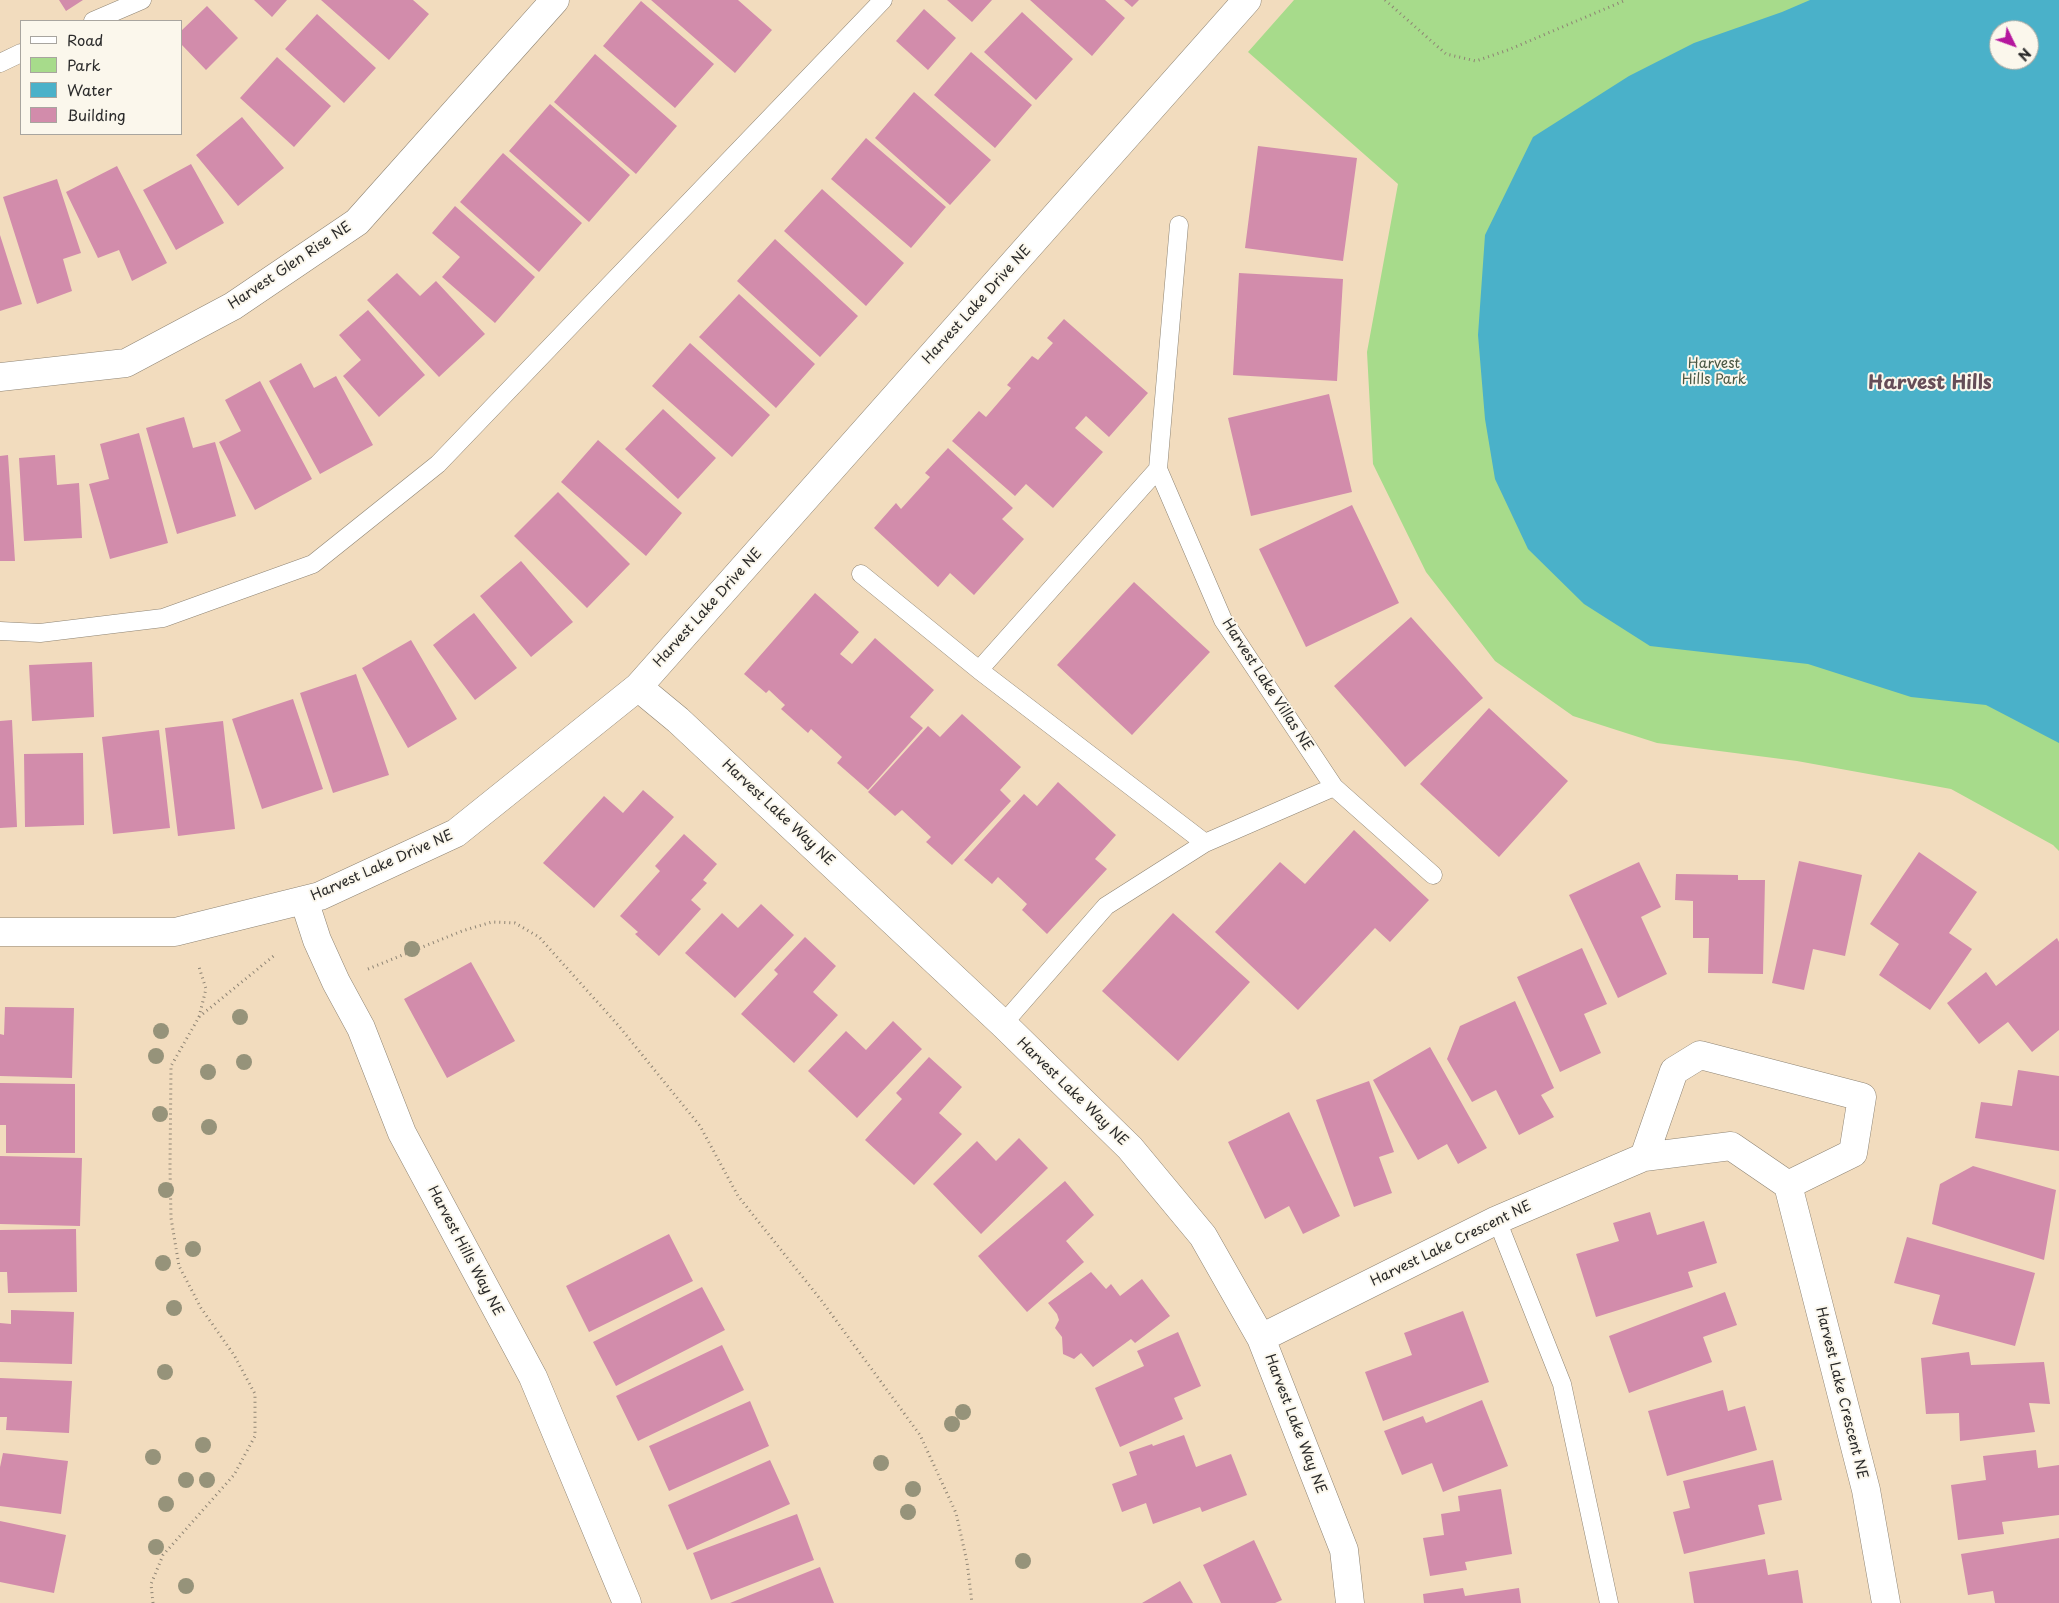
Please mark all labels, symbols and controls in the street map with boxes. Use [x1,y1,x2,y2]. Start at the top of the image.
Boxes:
legend [20,20,182,135]
north arrow [1989,20,2039,70]
text: Road [67,28,103,51]
text: N [2013,44,2036,66]
text: Park [67,53,101,76]
text: Water [67,78,112,101]
text: Building [67,103,126,126]
street label: Harvest Glen Rise NE [225,219,355,313]
street label: Harvest Lake Drive NE [919,242,1035,368]
park label: Harvest Hills Park [1682,356,1746,388]
district label: Harvest Hills [1868,373,1992,395]
street label: Harvest Lake Drive NE [650,545,766,671]
street label: Harvest Lake Villas NE [1218,616,1316,754]
street label: Harvest Lake Way NE [718,756,838,870]
street label: Harvest Lake Drive NE [308,827,456,905]
street label: Harvest Lake Way NE [1013,1035,1131,1149]
street label: Harvest Hills Way NE [424,1183,506,1319]
street label: Harvest Lake Crescent NE [1368,1198,1534,1290]
street label: Harvest Lake Crescent NE [1811,1305,1871,1481]
street label: Harvest Lake Way NE [1261,1352,1329,1496]

